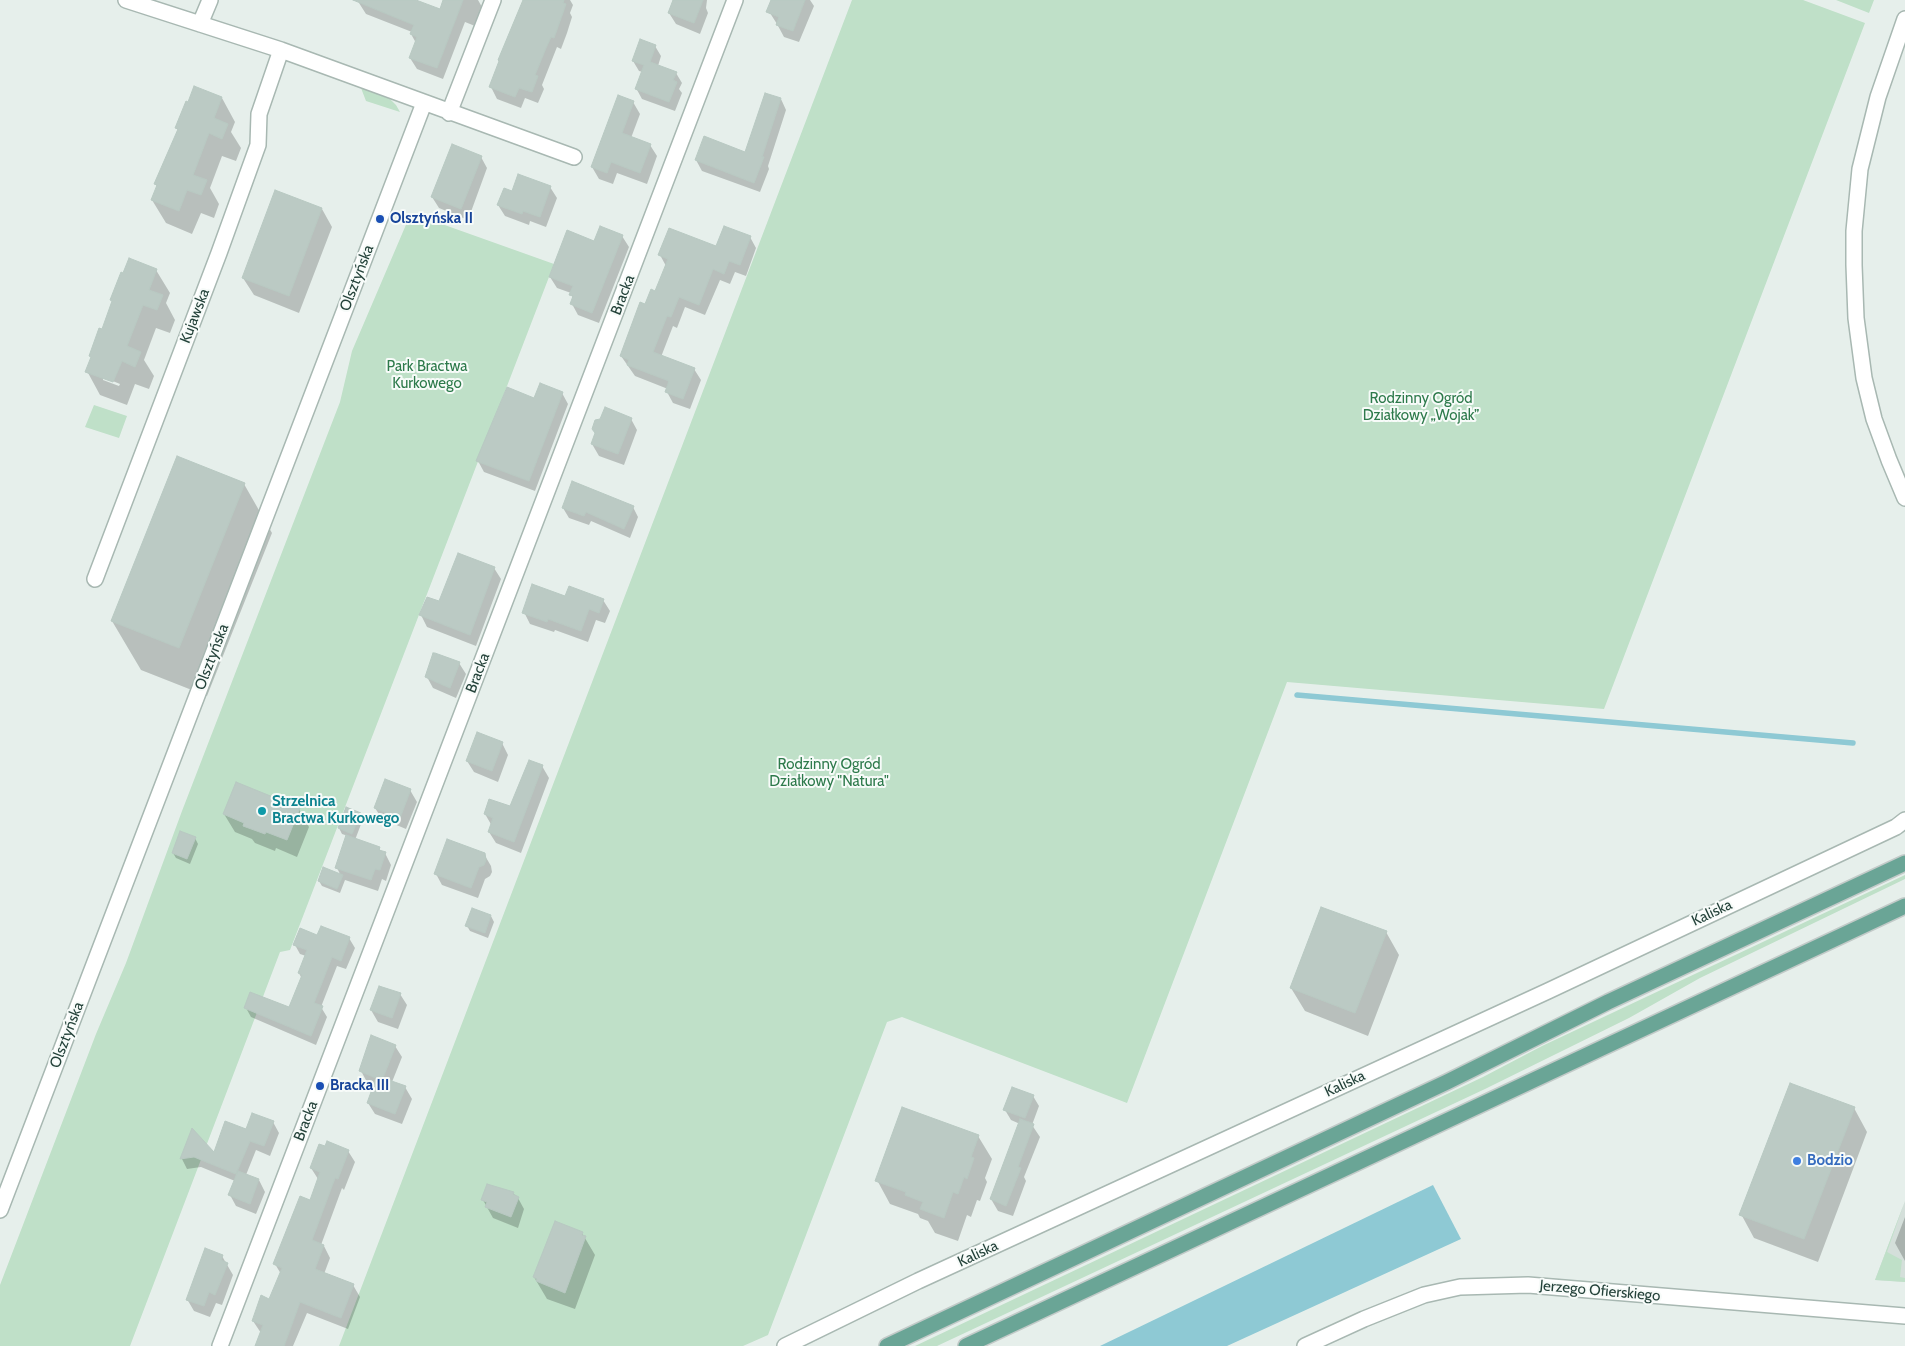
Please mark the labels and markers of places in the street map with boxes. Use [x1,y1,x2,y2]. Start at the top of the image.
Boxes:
place label: Olsztyńska II [390,210,473,228]
marker: Olsztyńska II [374,213,386,225]
place label: Strzelnica Bractwa Kurkowego [272,793,399,828]
marker: Strzelnica Bractwa Kurkowego [256,805,268,817]
place label: Bracka III [330,1077,389,1095]
marker: Bracka III [314,1080,326,1092]
place label: Bodzio [1807,1152,1853,1170]
marker: Bodzio [1791,1155,1803,1167]

